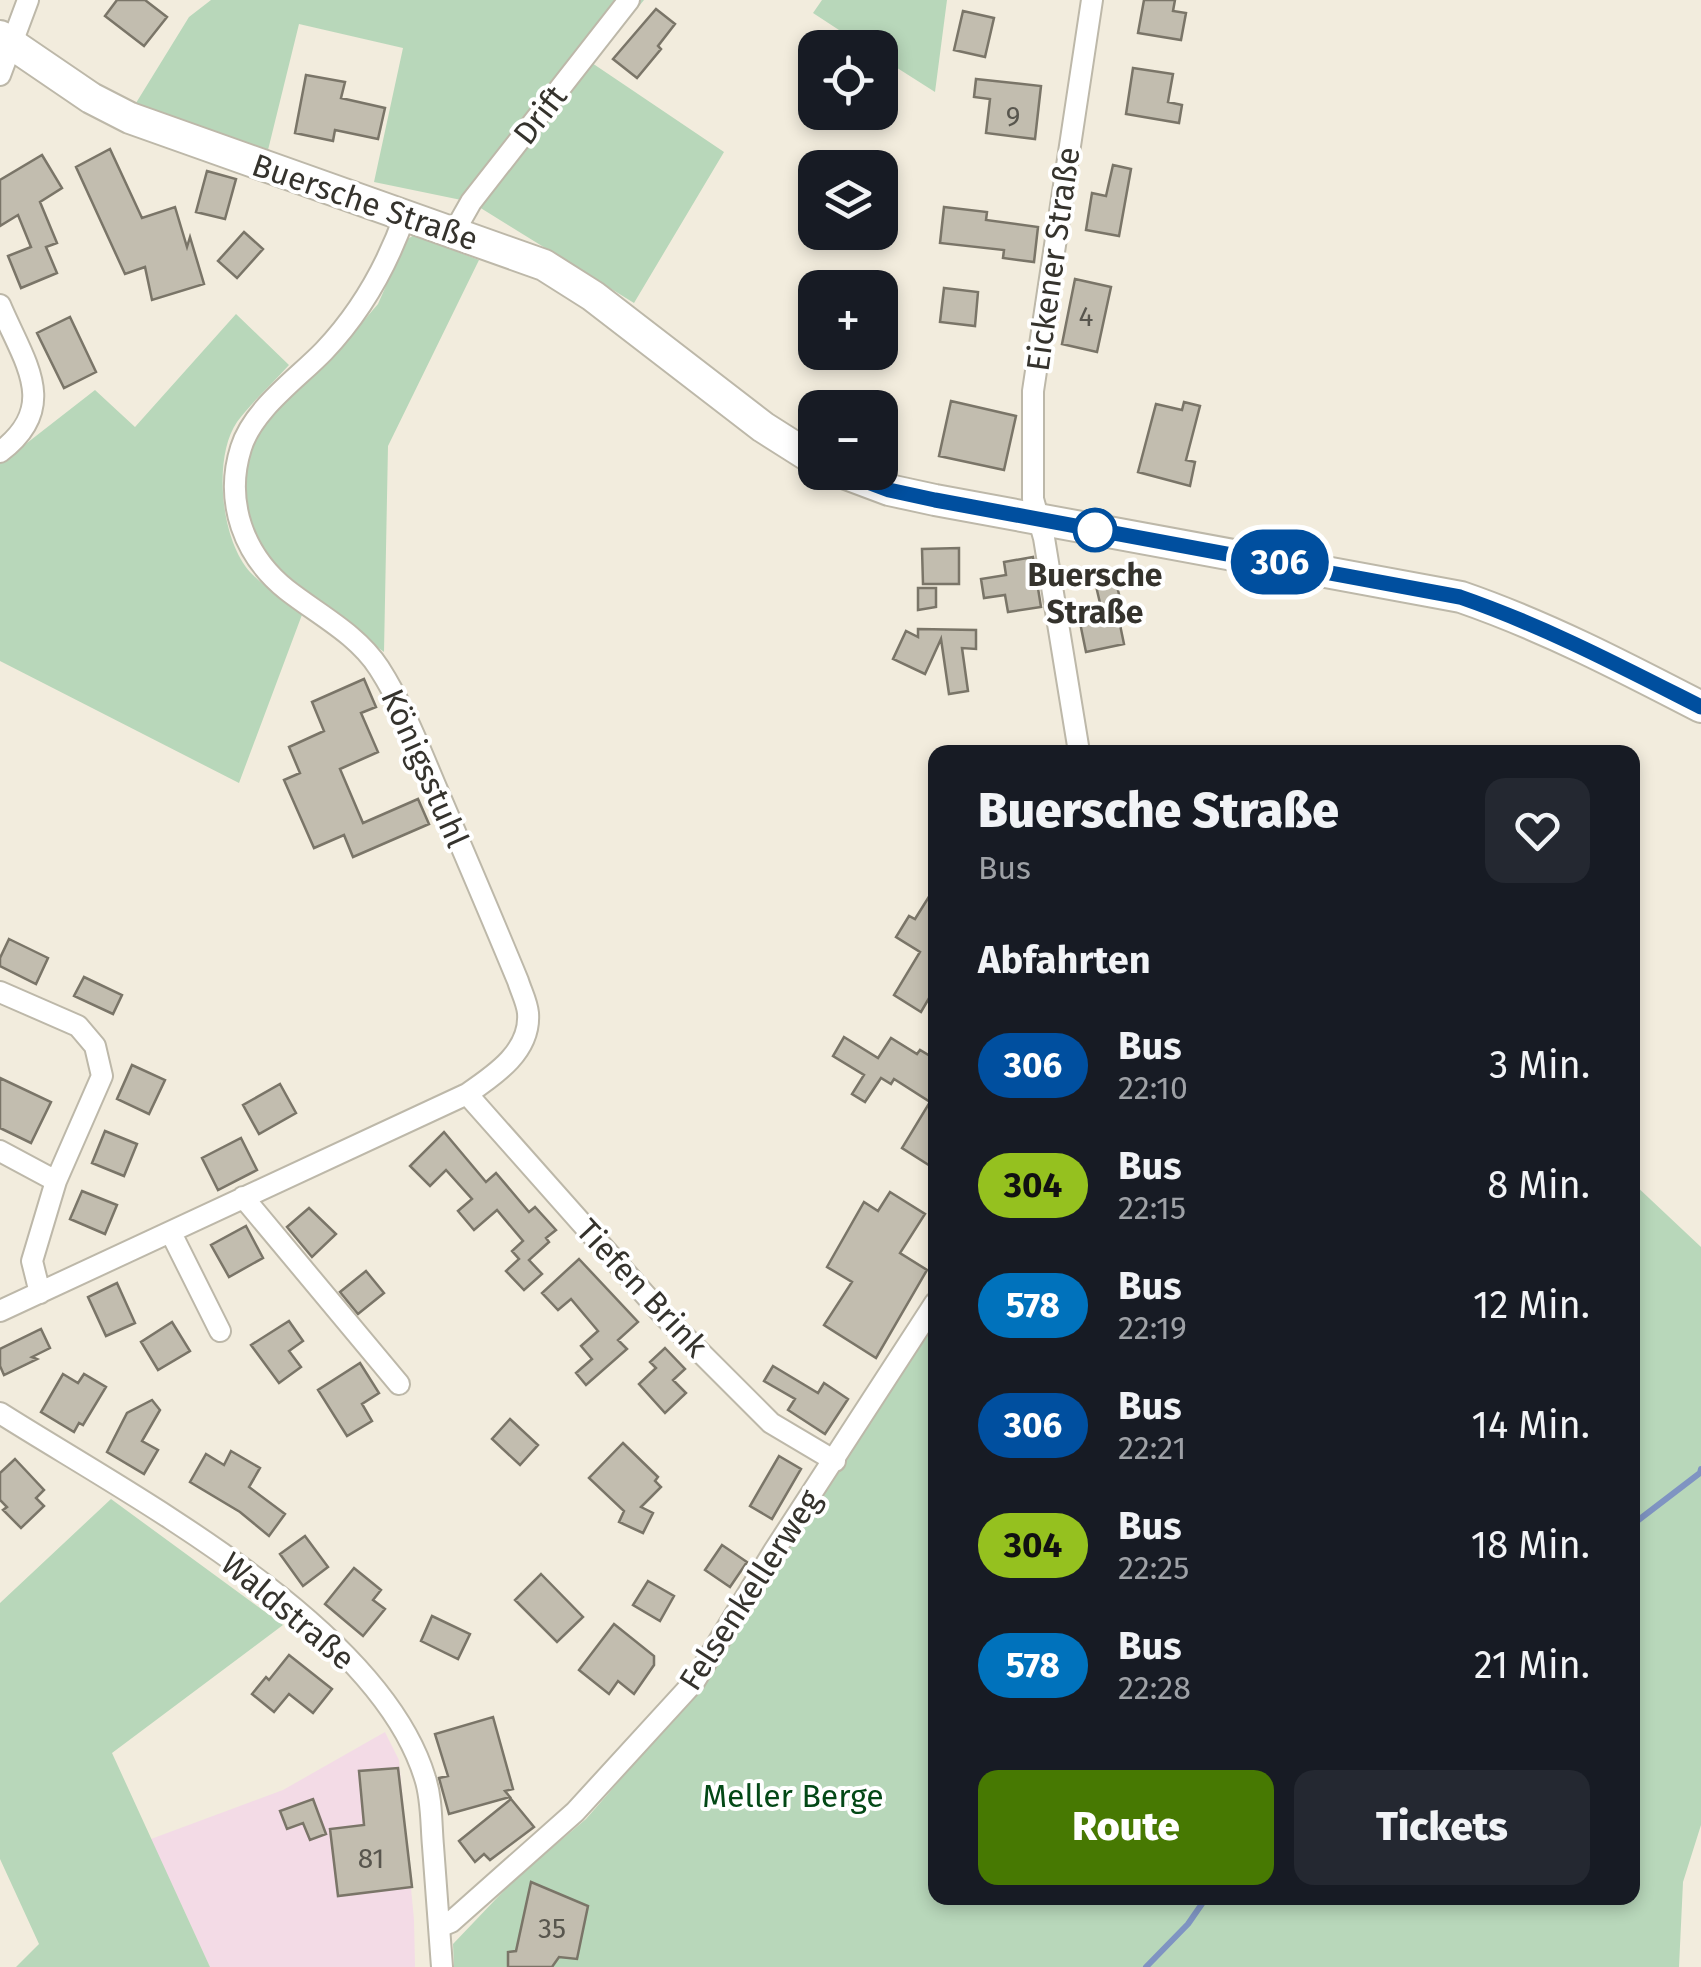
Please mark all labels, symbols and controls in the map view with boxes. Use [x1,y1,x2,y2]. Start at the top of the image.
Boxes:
map controls [798,30,898,490]
button: locate [798,30,898,130]
street label: Drift [505,78,575,152]
house number: 9 [1006,100,1020,133]
street label: Eickener Straße [1018,144,1088,374]
street label: Buersche Straße [247,146,483,258]
button: layers [798,150,898,250]
button: + [798,270,898,370]
house number: 4 [1079,300,1094,333]
button: − [798,390,898,490]
marker: Buersche Straße [1074,509,1116,551]
line badge: 306 [1222,530,1338,594]
text: 306 [1251,541,1309,583]
place label: Buersche Straße [1027,556,1163,631]
street label: Königsstuhl [373,683,477,853]
button: heart [1485,778,1590,883]
text: Buersche Straße [978,782,1339,840]
text: Bus [978,849,1031,887]
text: Abfahrten [978,937,1151,983]
text: Bus [1118,1023,1182,1069]
text: 3 Min. [1489,1042,1590,1088]
text: 306 [1004,1044,1062,1086]
text: 22:10 [1118,1069,1188,1107]
text: Bus [1118,1143,1182,1189]
text: 8 Min. [1487,1162,1590,1208]
text: 304 [1004,1164,1062,1206]
text: 22:15 [1118,1189,1186,1227]
street label: Tiefen Brink [569,1211,716,1365]
text: Bus [1118,1263,1182,1309]
text: 12 Min. [1473,1282,1590,1328]
text: 578 [1006,1284,1060,1326]
text: 22:19 [1118,1309,1187,1347]
text: Bus [1118,1383,1182,1429]
text: 14 Min. [1472,1402,1590,1448]
text: 306 [1004,1404,1062,1446]
text: 22:21 [1118,1429,1186,1467]
street label: Felsenkellerweg [671,1482,829,1697]
text: Bus [1118,1503,1182,1549]
text: 18 Min. [1471,1522,1590,1568]
text: 304 [1004,1524,1062,1566]
street label: Waldstraße [214,1544,362,1678]
text: 22:25 [1118,1549,1189,1587]
text: Bus [1118,1623,1182,1669]
text: 21 Min. [1474,1642,1590,1688]
text: 578 [1006,1644,1060,1686]
text: 22:28 [1118,1669,1191,1707]
button: Route [978,1770,1274,1885]
button: Tickets [1294,1770,1590,1885]
park label: Meller Berge [702,1777,884,1815]
house number: 81 [358,1842,384,1875]
house number: 35 [538,1912,566,1945]

